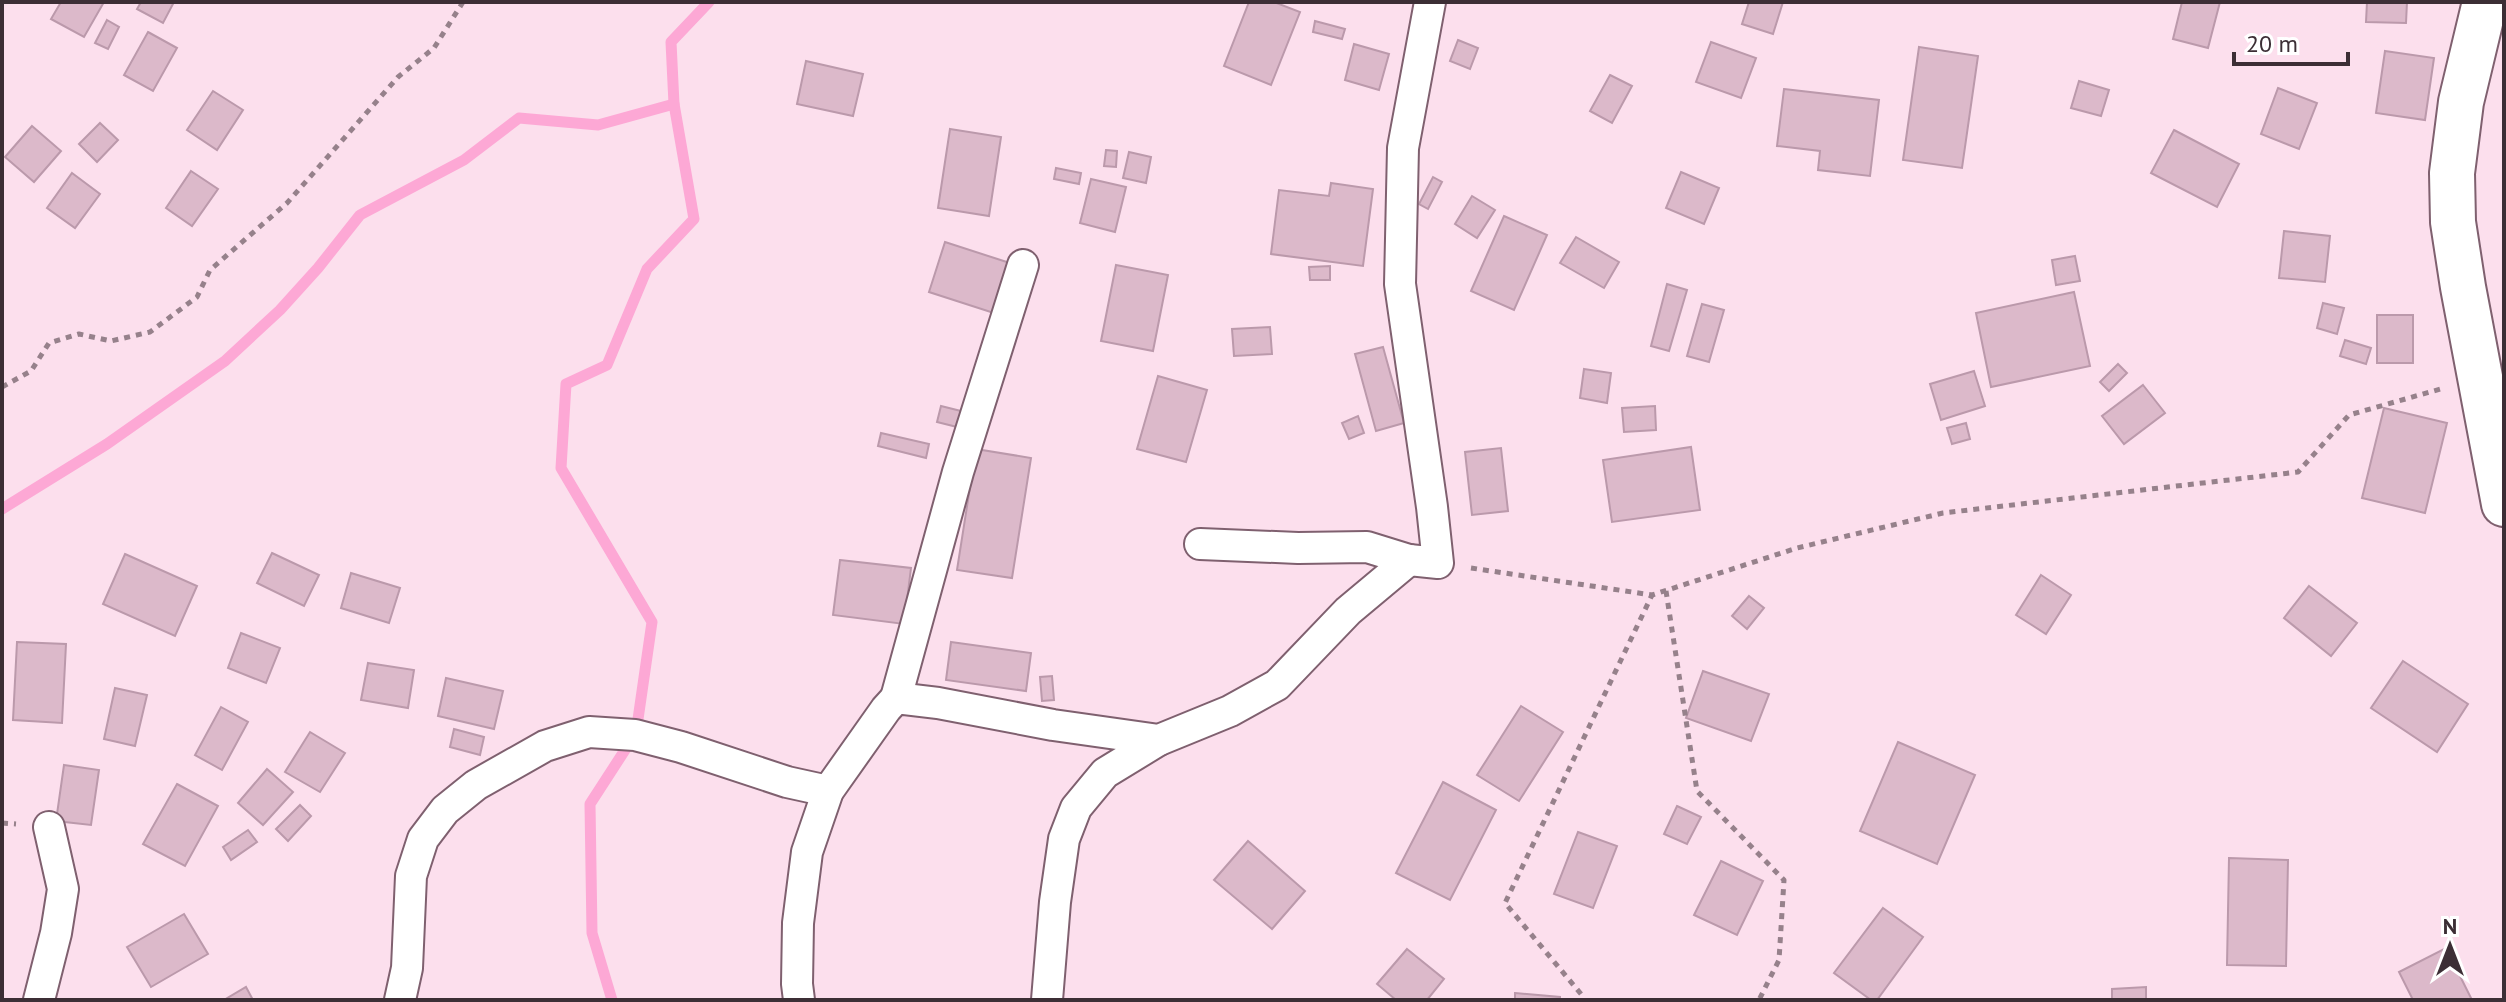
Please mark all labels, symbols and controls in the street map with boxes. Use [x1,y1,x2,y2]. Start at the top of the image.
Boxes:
scale bar [2234,16,2348,66]
text: 20 m [2246,28,2298,59]
north arrow [2410,906,2490,986]
text: N [2443,912,2457,940]

